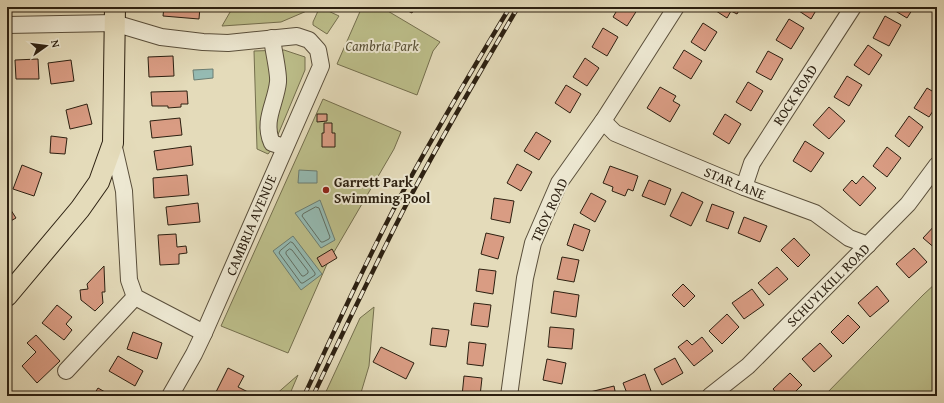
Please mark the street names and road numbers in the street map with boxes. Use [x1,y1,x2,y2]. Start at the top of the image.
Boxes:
street label: ROCK ROAD [768,61,822,129]
street label: STAR LANE [701,162,769,204]
street label: CAMBRIA AVENUE [221,171,281,279]
street label: TROY ROAD [525,175,573,245]
street label: SCHUYLKILL ROAD [782,239,874,331]

